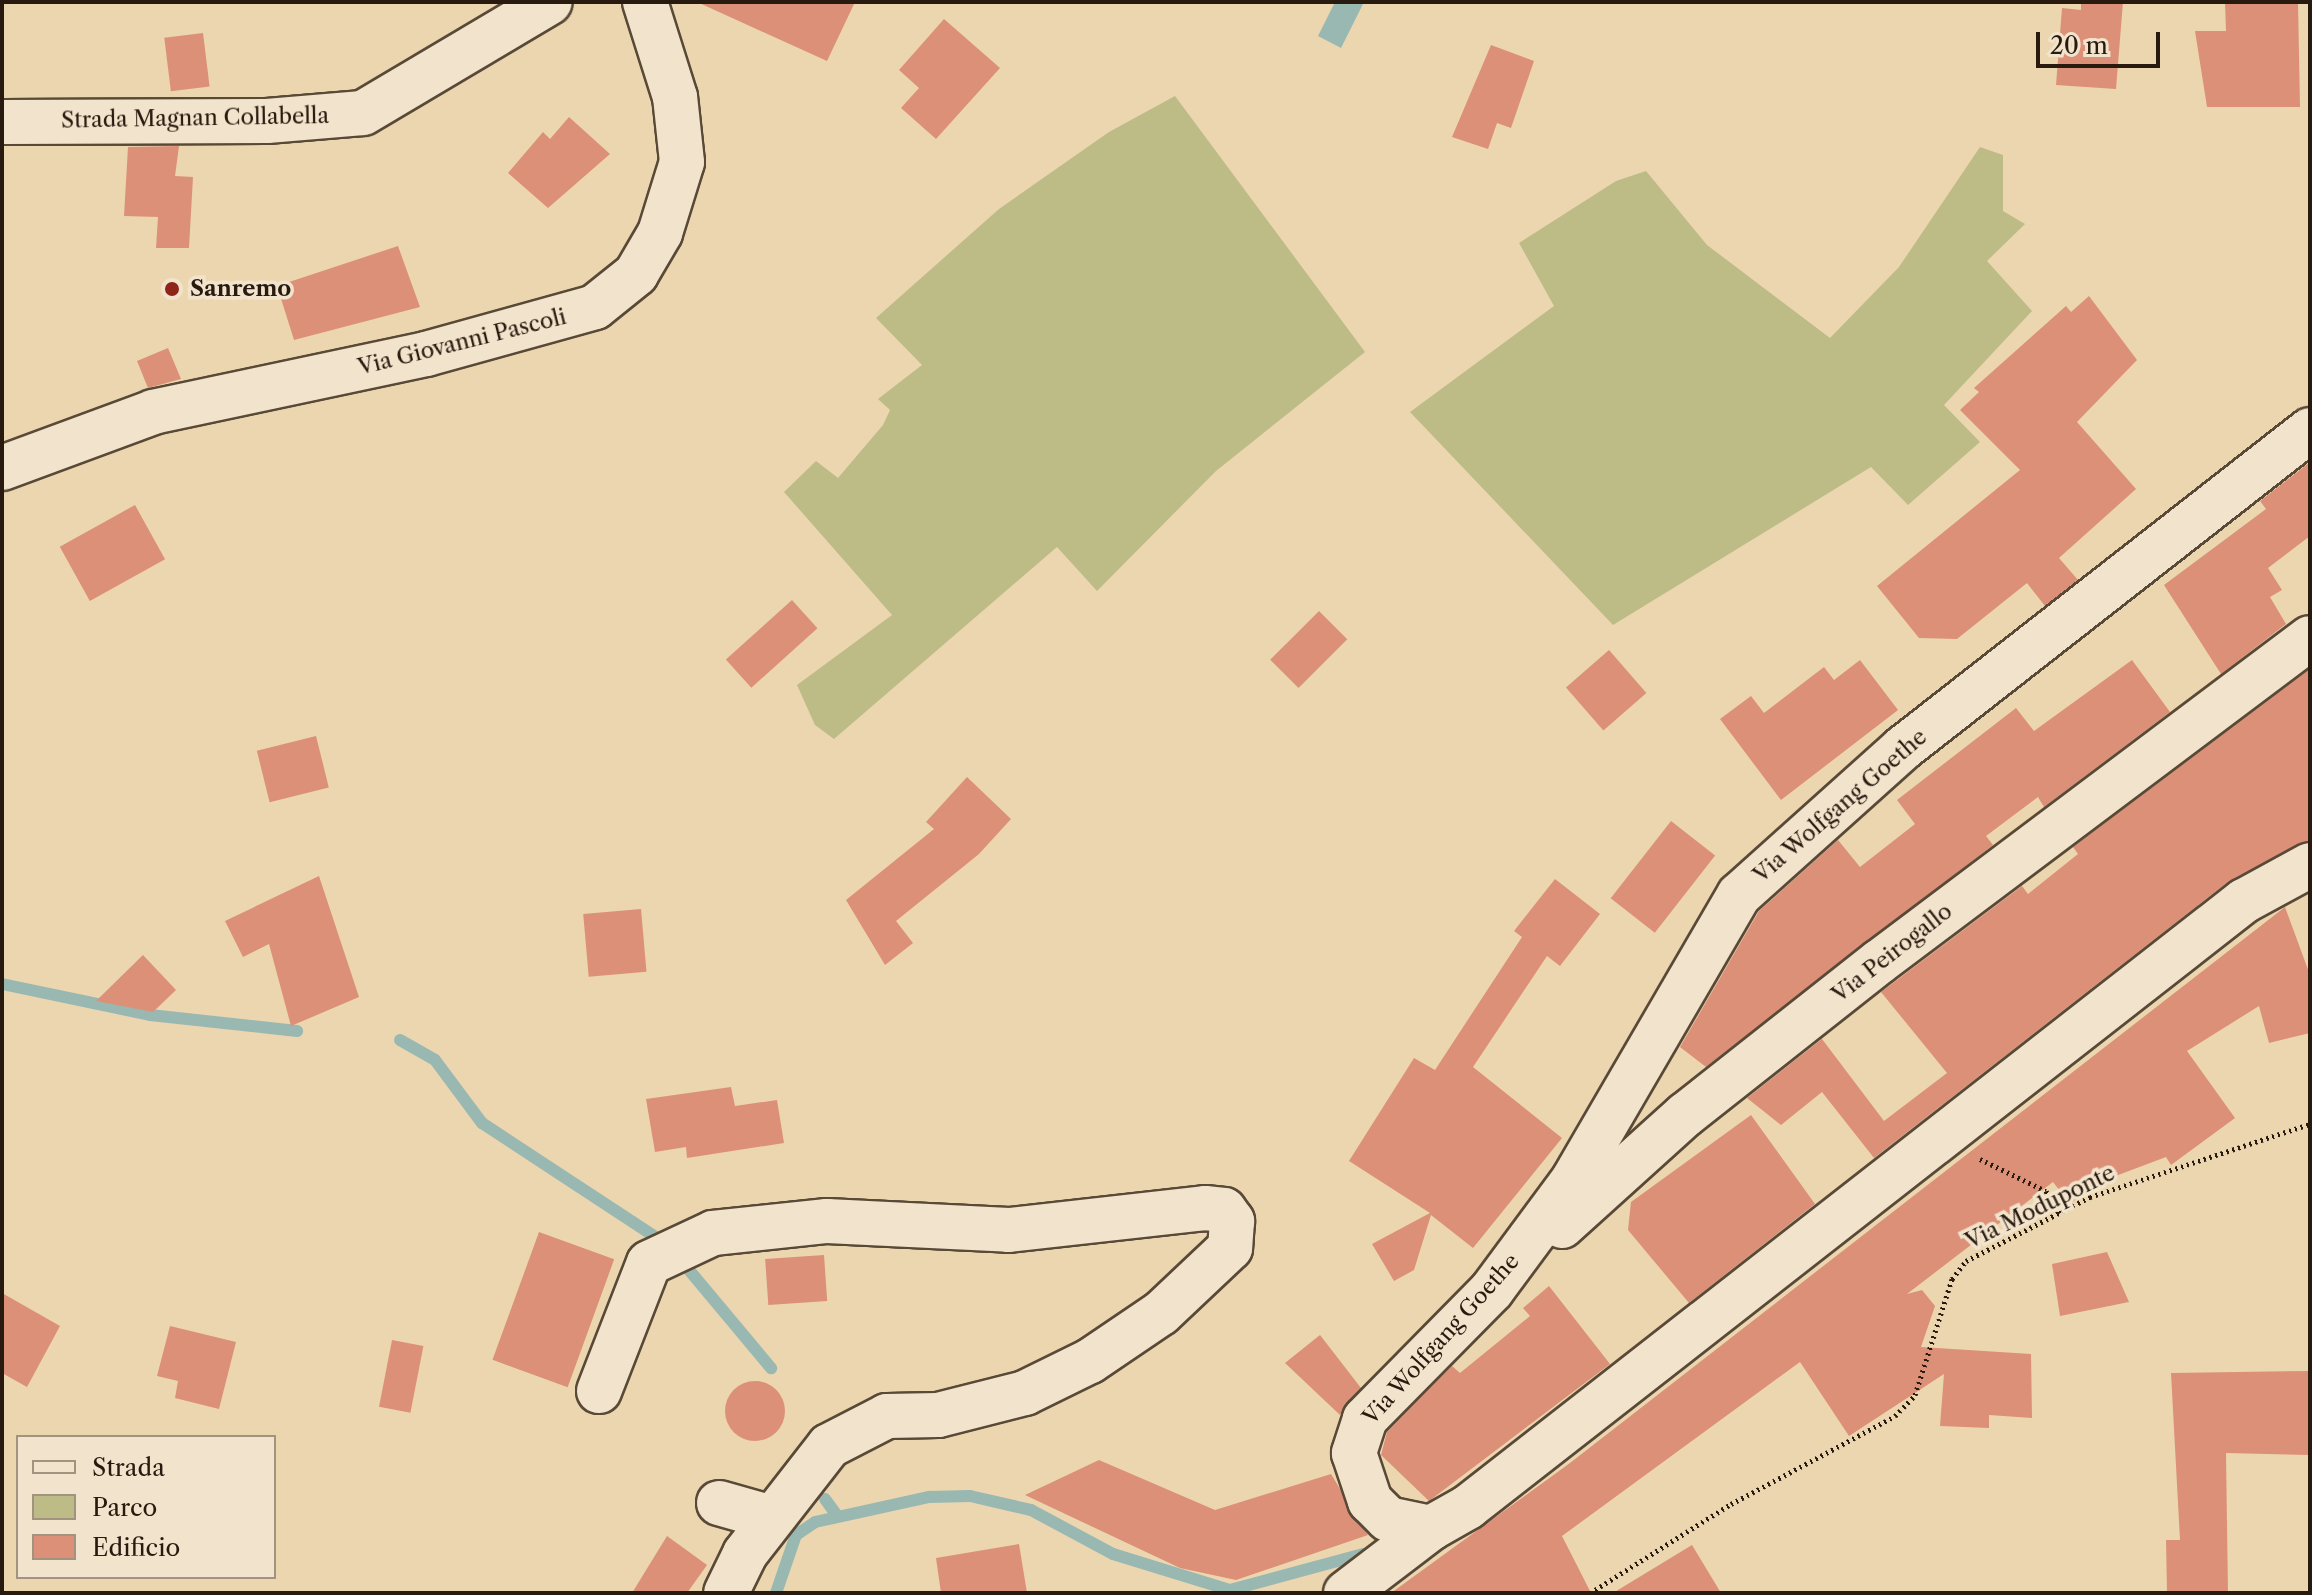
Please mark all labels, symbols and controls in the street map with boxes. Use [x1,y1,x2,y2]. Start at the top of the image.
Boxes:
scale bar [2040,16,2164,66]
text: 20 m [2050,31,2108,60]
street label: Strada Magnan Collabella [61,102,329,134]
place label: Sanremo [190,276,291,302]
marker: Sanremo [161,278,183,300]
street label: Via Giovanni Pascoli [355,303,569,381]
street label: Via Wolfgang Goethe [1748,723,1932,889]
street label: Via Peirogallo [1827,898,1957,1008]
street label: Via Moduponte [1961,1159,2119,1255]
street label: Via Wolfgang Goethe [1357,1248,1525,1430]
legend [16,1435,276,1579]
text: Strada [92,1453,165,1482]
text: Parco [92,1493,157,1522]
text: Edificio [92,1533,180,1562]

